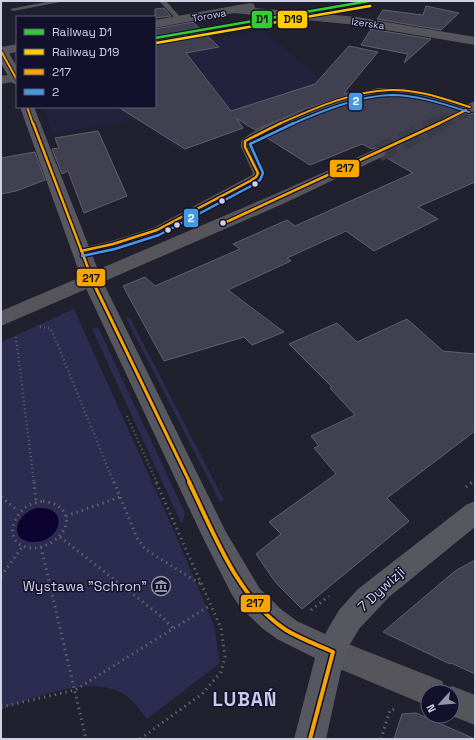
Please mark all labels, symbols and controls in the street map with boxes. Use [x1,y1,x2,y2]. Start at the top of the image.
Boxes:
street label: Torowa [191,6,227,25]
line badge: D1 [251,10,273,29]
line badge: D19 [277,10,308,29]
text: D1 [256,12,268,26]
text: D19 [283,12,303,26]
street label: Izerska [351,15,386,32]
legend [16,16,156,108]
text: Railway D1 [52,24,112,40]
text: Railway D19 [52,44,119,60]
text: 217 [52,64,71,80]
text: 2 [52,84,59,100]
line badge: 2 [348,92,363,111]
text: 2 [353,94,360,108]
line badge: 217 [329,159,360,178]
text: 217 [336,161,354,175]
unlabelled marker [250,179,260,189]
unlabelled marker [217,196,227,206]
line badge: 2 [183,208,199,228]
text: 2 [188,211,195,225]
unlabelled marker [218,218,228,228]
unlabelled marker [172,220,182,230]
unlabelled marker [163,225,173,235]
line badge: 217 [76,268,106,287]
text: 217 [82,271,100,285]
street label: 7 Dywizji [354,563,408,615]
museum icon: Wystawa "Schron" [150,575,172,597]
place label: Wystawa "Schron" [23,577,147,595]
line badge: 217 [240,594,271,613]
text: 217 [246,596,264,610]
north arrow [420,684,460,724]
district label: LUBAŃ [213,687,277,712]
text: N [423,702,439,715]

